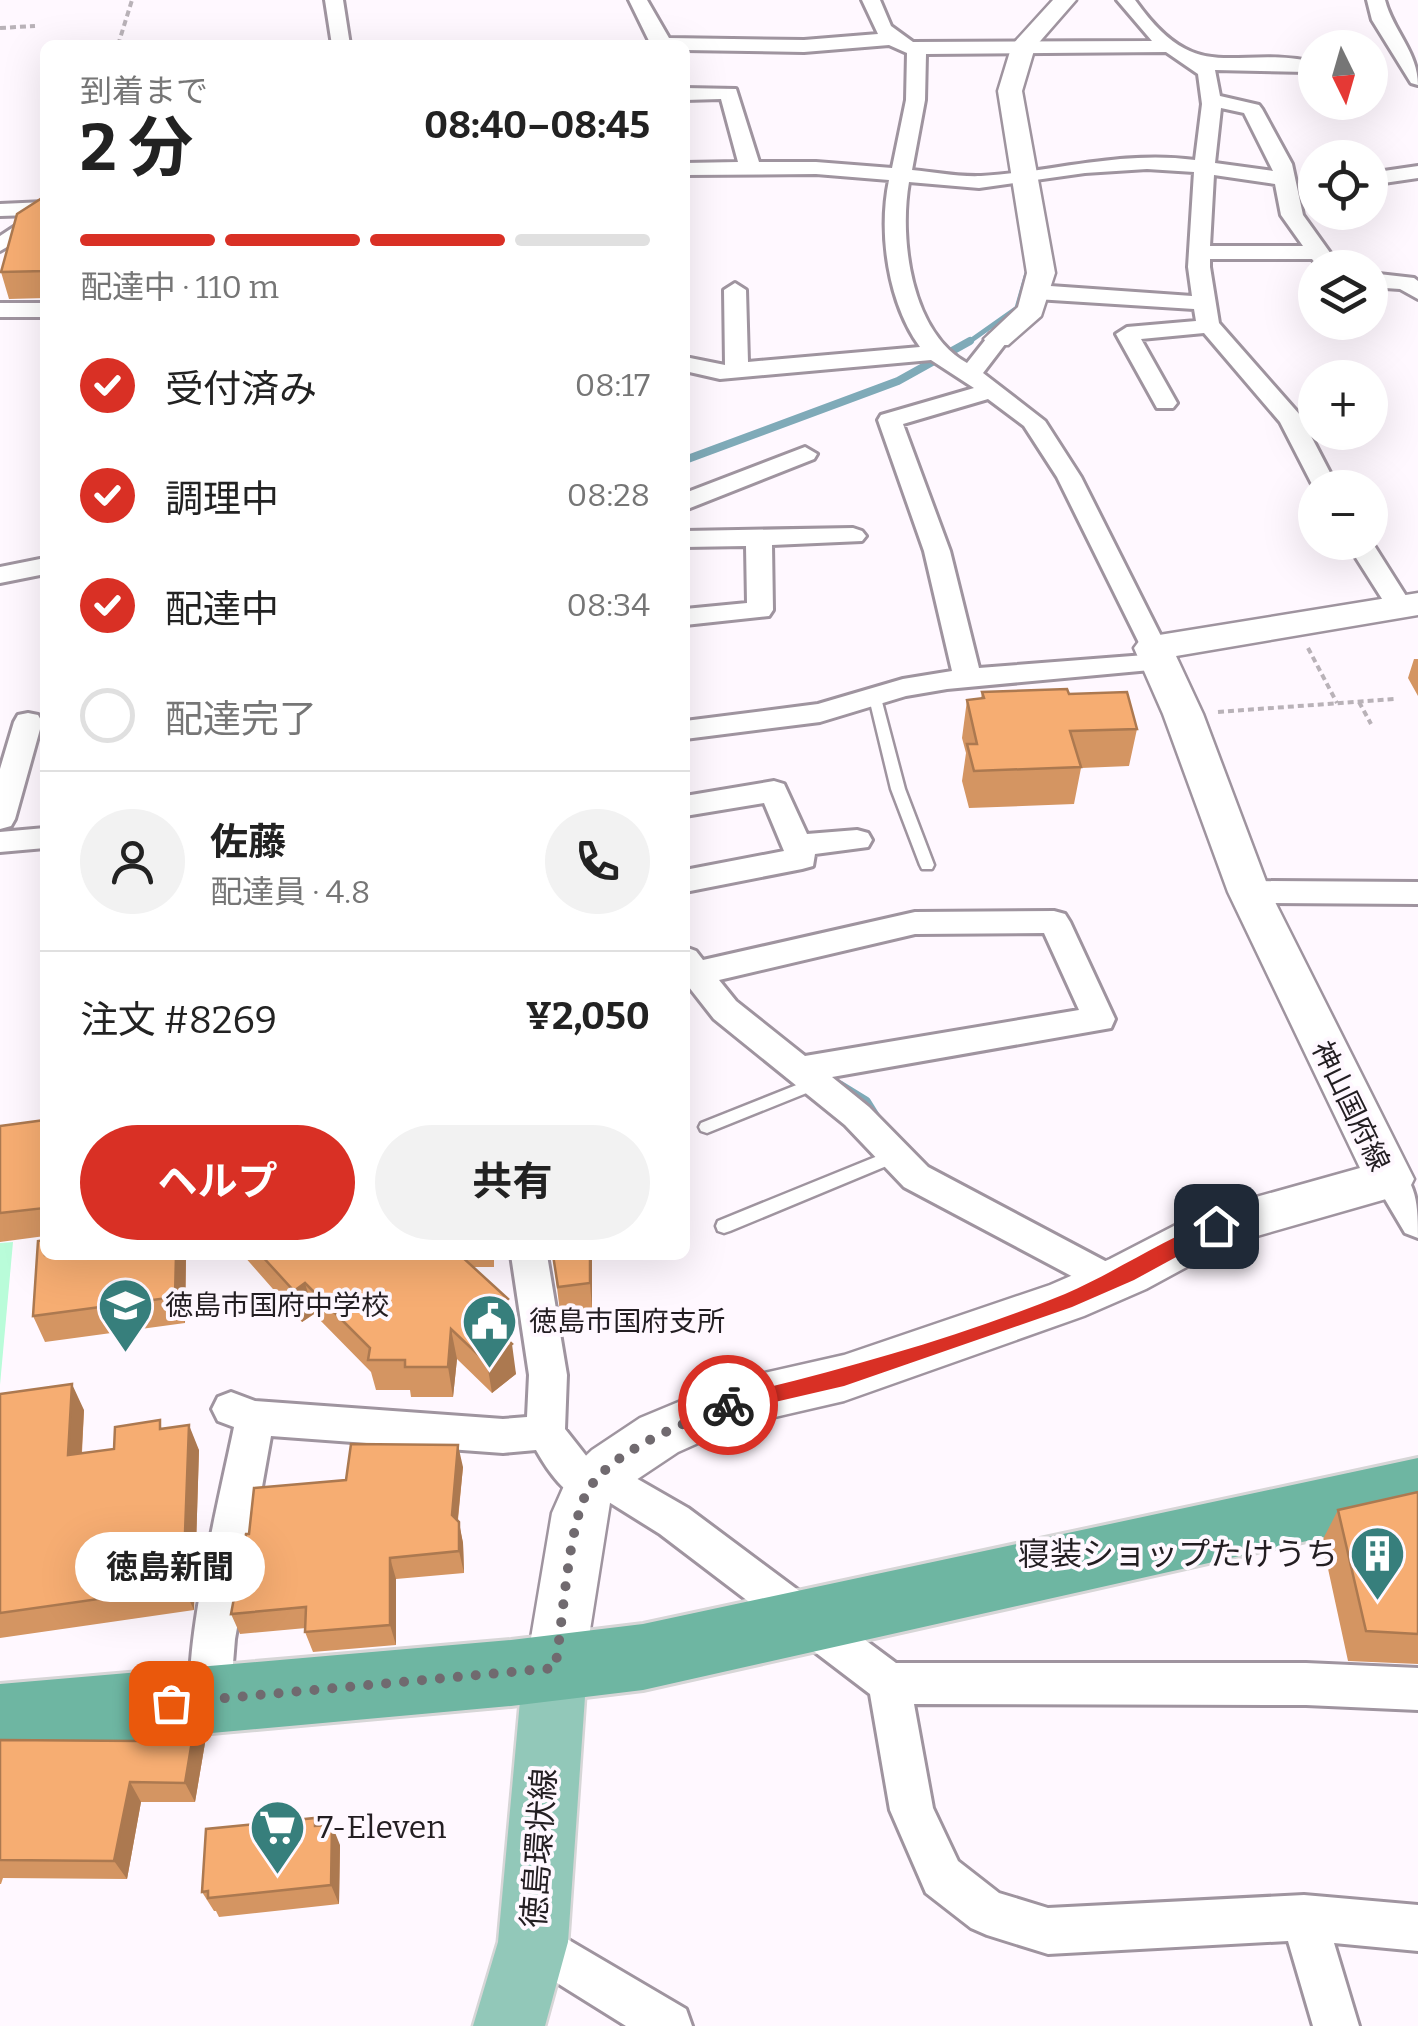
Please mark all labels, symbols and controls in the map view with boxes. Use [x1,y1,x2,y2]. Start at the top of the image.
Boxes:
north arrow [1298,30,1388,120]
map controls [1298,30,1388,560]
text: 到着まで [80,72,208,110]
text: 08:40–08:45 [424,102,650,148]
text: 2 分 [80,109,193,187]
button: locate [1298,140,1388,230]
button: layers [1298,250,1388,340]
text: 配達中 · 110 m [80,268,279,306]
icon: check [80,358,135,413]
button: + [1298,360,1388,450]
text: 受付済み [165,366,317,412]
text: 08:17 [575,366,650,404]
icon: check [80,468,135,523]
button: − [1298,470,1388,560]
text: 調理中 [165,476,279,522]
text: 08:28 [567,476,650,514]
icon: check [80,578,135,633]
text: 配達中 [165,586,279,632]
text: 08:34 [567,586,650,624]
text: 配達完了 [165,696,317,742]
button: person [80,809,185,914]
button: phone [545,809,650,914]
text: 佐藤 [210,819,286,865]
text: 配達員 · 4.8 [210,873,370,911]
text: ¥2,050 [526,993,650,1039]
text: 注文 #8269 [80,997,277,1043]
street label: 神山国府線 [1305,1036,1397,1176]
button: ヘルプ [80,1125,355,1240]
button: 共有 [375,1125,650,1240]
pin [1174,1184,1259,1269]
icon: home [1189,1199,1244,1254]
school or university icon: 徳島市国府中学校 [96,1275,156,1354]
place label: 徳島市国府中学校 [165,1289,389,1322]
public building icon: 徳島市国府支所 [460,1291,520,1370]
place label: 徳島市国府支所 [529,1305,725,1338]
courier [678,1355,778,1455]
icon: bike [701,1378,756,1433]
building icon: 寝装ショップたけうち [1347,1524,1407,1603]
callout: 徳島新聞 [76,1533,266,1603]
place label: 寝装ショップたけうち [1018,1535,1338,1573]
text: 徳島新聞 [106,1548,234,1586]
pin [129,1661,214,1746]
icon: bag [144,1676,199,1731]
street label: 徳島環状線 [514,1767,564,1929]
supermarket icon: 7-Eleven [248,1797,308,1876]
place label: 7-Eleven [317,1808,446,1846]

